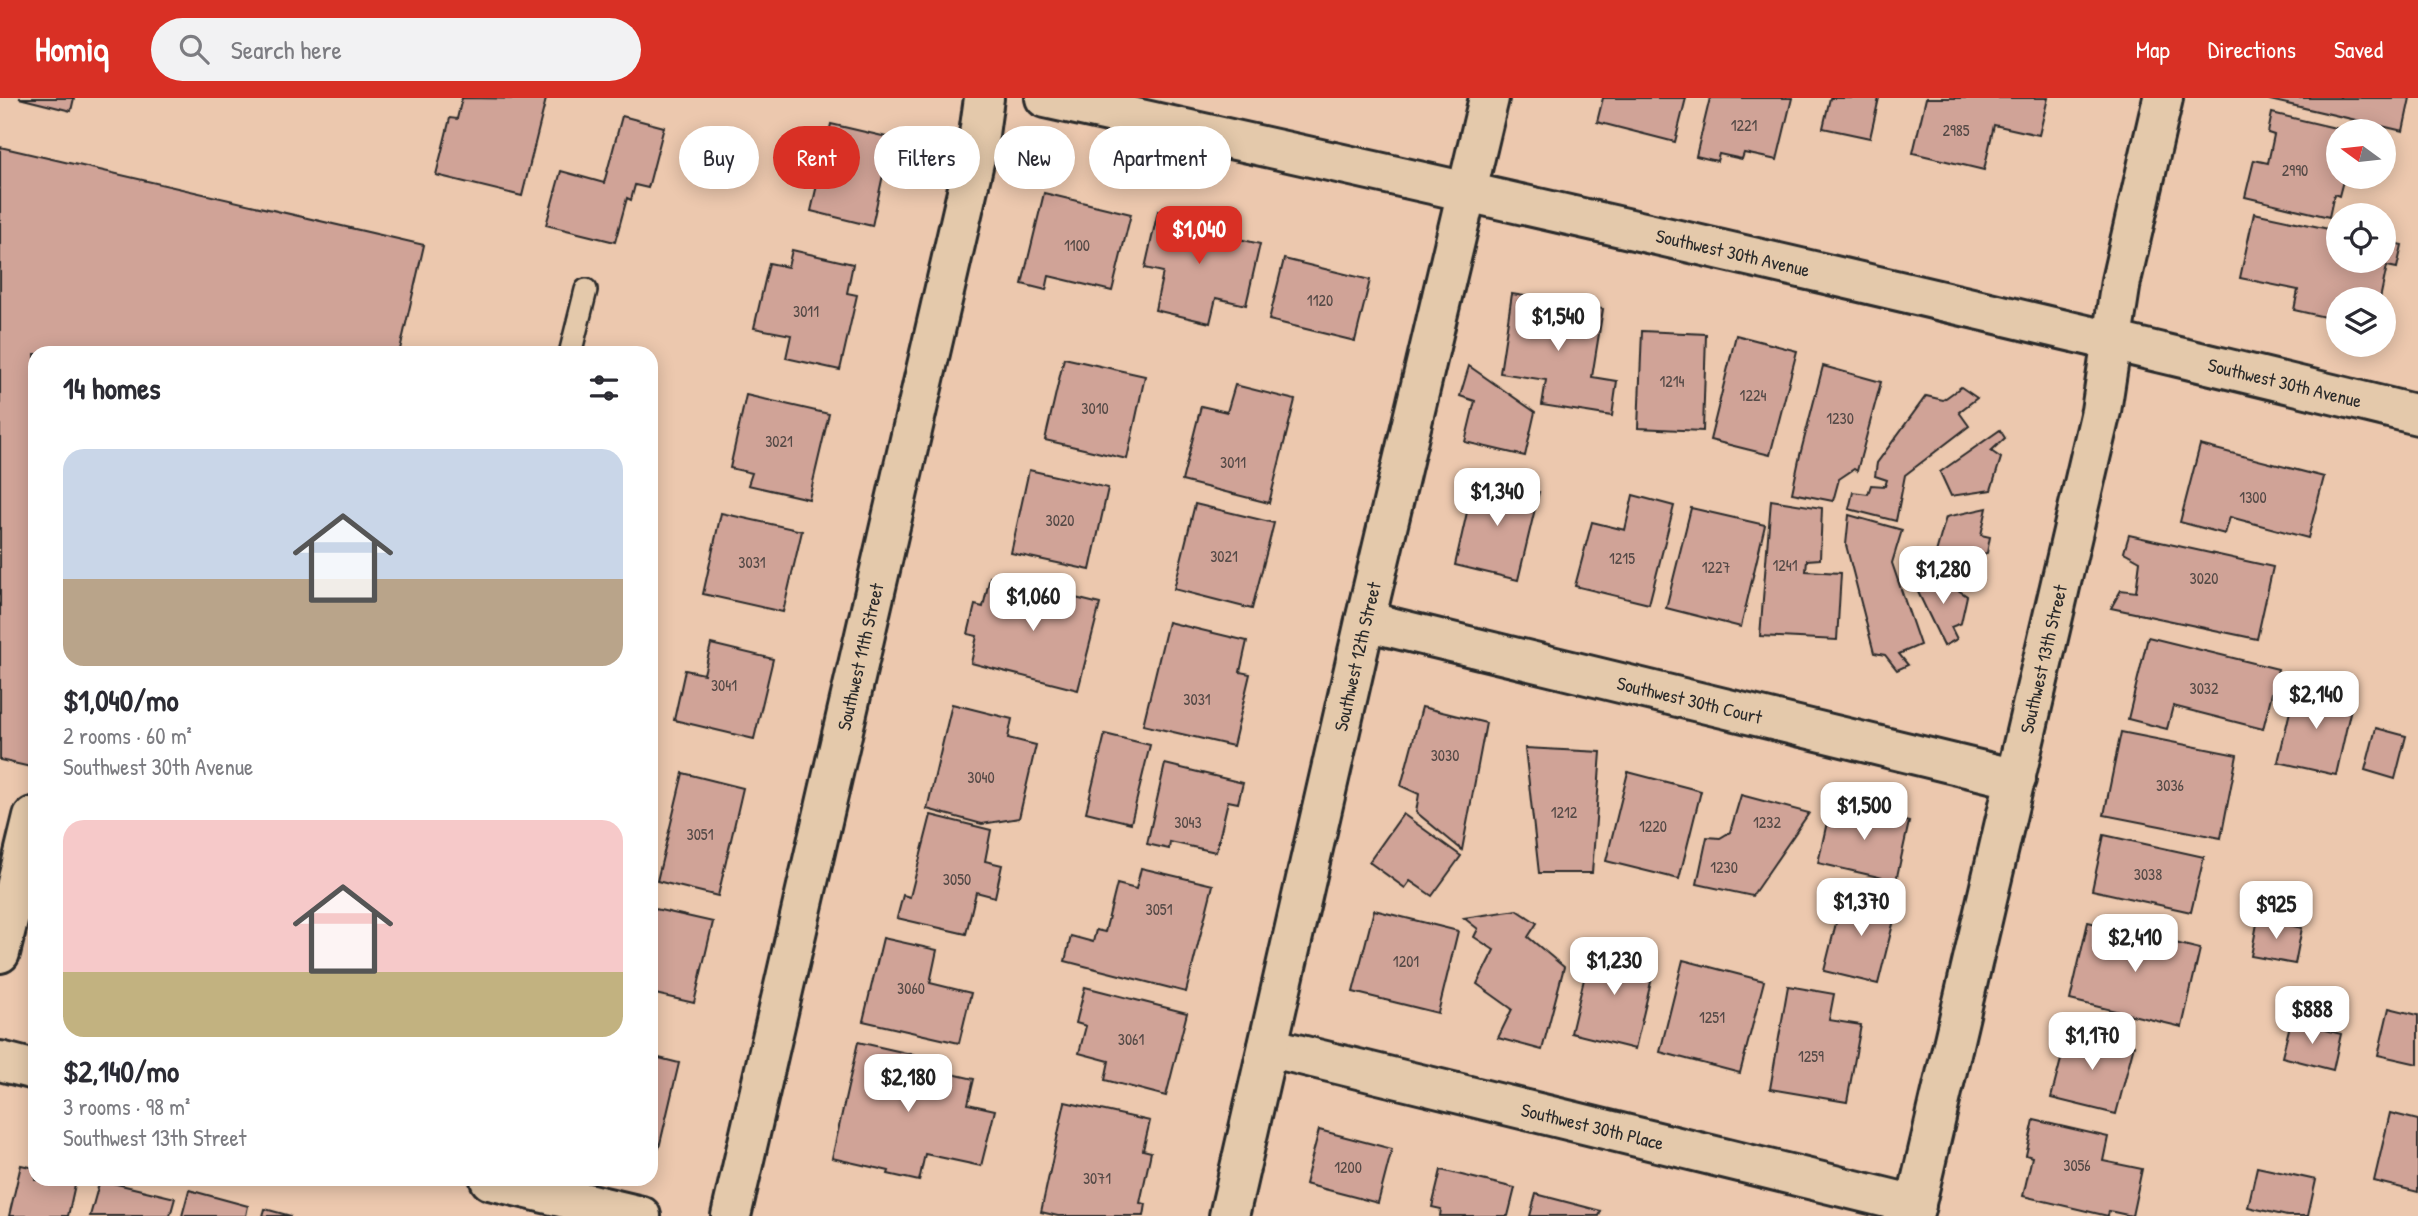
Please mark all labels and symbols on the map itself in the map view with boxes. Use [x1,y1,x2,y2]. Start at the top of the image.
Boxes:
house number: 1221 [1731,114,1757,136]
house number: 2985 [1942,119,1970,141]
north arrow [2326,119,2396,189]
house number: 2990 [2282,159,2308,181]
pin: $1,040 [1142,206,1256,266]
street label: Southwest 30th Avenue [1653,222,1813,283]
house number: 1100 [1064,234,1090,256]
house number: 1120 [1307,289,1333,311]
pin: $1,540 [1501,294,1615,353]
house number: 3011 [793,300,819,322]
street label: Southwest 30th Avenue [2205,351,2365,414]
house number: 1214 [1659,370,1685,392]
house number: 1224 [1740,384,1766,406]
house number: 3010 [1081,397,1109,419]
house number: 1230 [1826,407,1854,429]
house number: 3021 [765,430,793,452]
house number: 3011 [1220,451,1246,473]
pin: $1,340 [1440,468,1554,528]
house number: 1300 [2239,486,2267,508]
house number: 3020 [1046,509,1075,531]
house number: 3021 [1210,545,1238,567]
pin: $1,280 [1886,546,2000,606]
house number: 1215 [1609,547,1635,569]
house number: 3031 [738,551,766,573]
house number: 1241 [1772,554,1798,576]
house number: 1227 [1702,556,1730,578]
house number: 3020 [2190,567,2219,589]
pin: $1,060 [976,574,1090,633]
street label: Southwest 12th Street [1327,579,1387,734]
street label: Southwest 11th Street [830,580,890,733]
street label: Southwest 13th Street [2013,582,2073,736]
street label: Southwest 30th Court [1614,670,1765,730]
pin: $2,140 [2259,672,2373,731]
house number: 3041 [711,674,737,696]
house number: 3032 [2190,677,2219,699]
house number: 3031 [1183,688,1211,710]
house number: 3030 [1431,744,1459,766]
house number: 3040 [967,766,995,788]
house number: 3036 [2156,774,2184,796]
pin: $1,500 [1807,782,1921,842]
house number: 1212 [1551,801,1578,823]
house number: 3043 [1174,811,1202,833]
house number: 1232 [1753,811,1781,833]
house number: 1220 [1639,815,1667,837]
house number: 3051 [687,823,714,845]
house number: 1230 [1710,856,1738,878]
house number: 3038 [2134,863,2162,885]
house number: 3050 [943,868,971,890]
pin: $1,370 [1804,878,1918,938]
pin: $925 [2235,882,2317,941]
house number: 3051 [1146,898,1173,920]
pin: $2,410 [2078,914,2192,974]
pin: $1,230 [1557,937,1671,997]
house number: 1201 [1393,950,1419,972]
house number: 3060 [897,977,925,999]
pin: $888 [2271,986,2353,1046]
house number: 1251 [1699,1006,1725,1028]
pin: $1,170 [2035,1012,2149,1072]
house number: 3061 [1118,1028,1144,1050]
house number: 1259 [1798,1045,1824,1067]
pin: $2,180 [851,1054,965,1114]
street label: Southwest 30th Place [1519,1096,1667,1156]
house number: 3056 [2063,1154,2091,1176]
house number: 1200 [1334,1156,1362,1178]
house number: 3071 [1083,1167,1111,1189]

